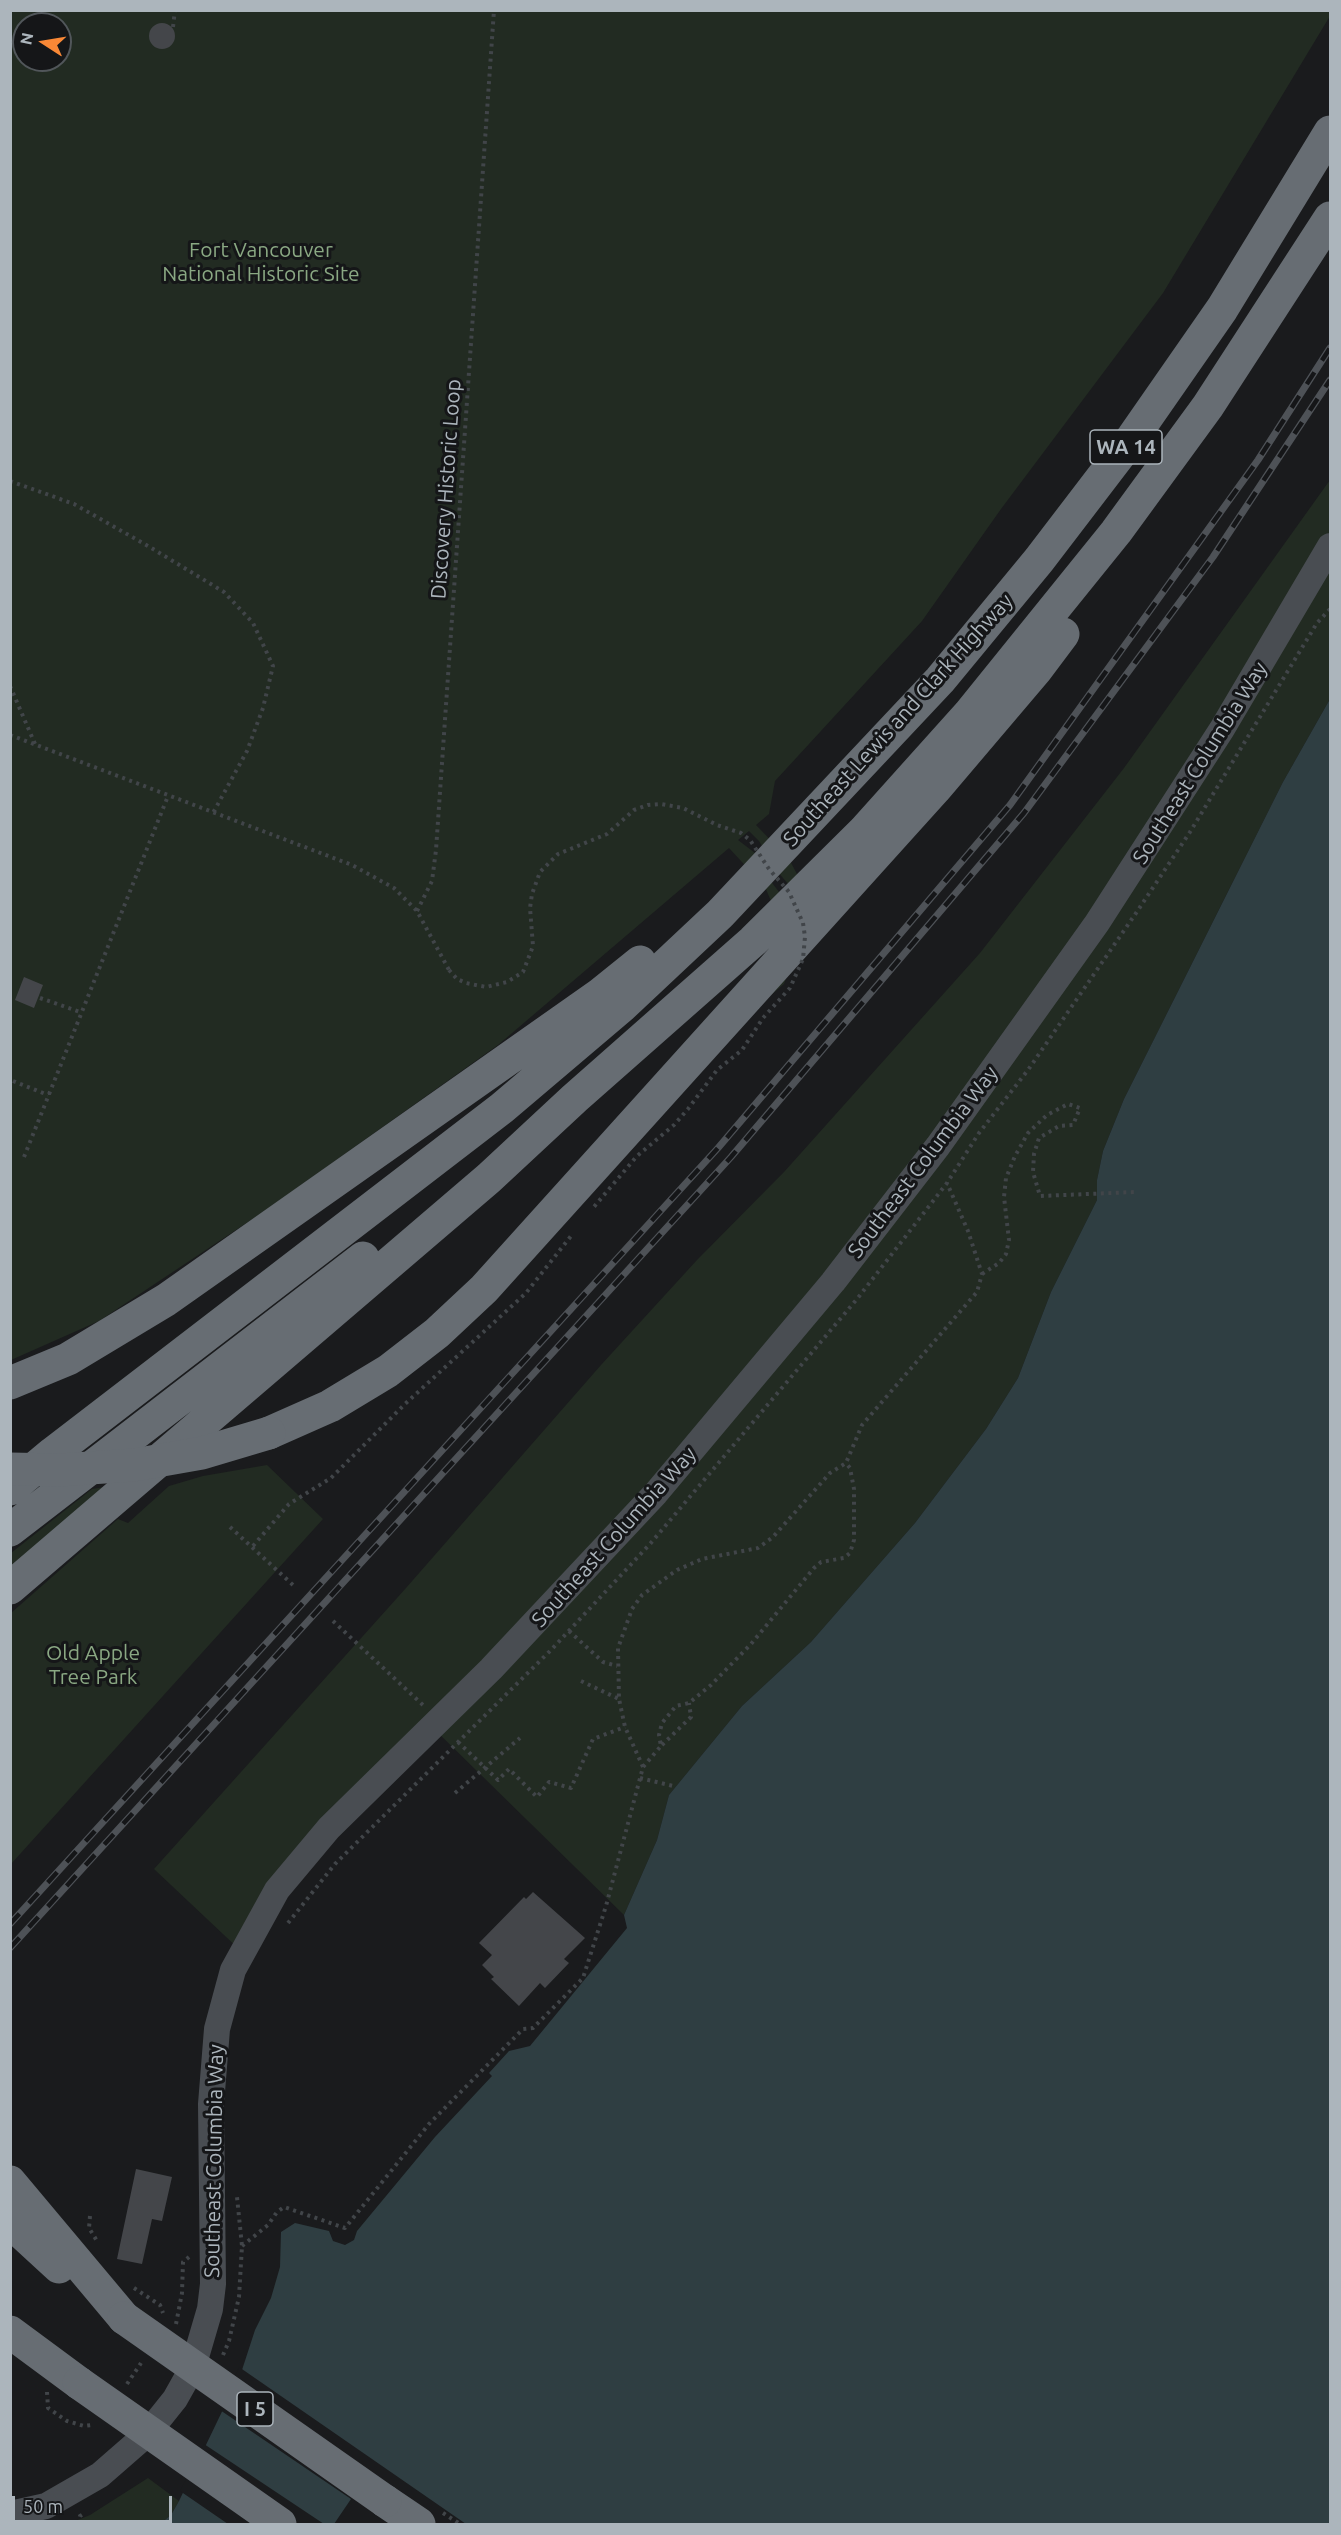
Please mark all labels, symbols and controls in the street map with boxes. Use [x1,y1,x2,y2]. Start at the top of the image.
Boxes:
north arrow [12,12,72,72]
text: N [16,31,36,46]
park label: Fort Vancouver National Historic Site [162,237,360,287]
street label: Discovery Historic Loop [426,378,466,600]
road number: WA 14 [1090,430,1162,464]
street label: Southeast Lewis and Clark Highway [778,589,1018,851]
street label: Southeast Columbia Way [1127,657,1273,869]
street label: Southeast Columbia Way [843,1061,1003,1263]
street label: Southeast Columbia Way [526,1442,702,1632]
park label: Old Apple Tree Park [46,1640,140,1690]
street label: Southeast Columbia Way [199,2044,229,2278]
road number: I 5 [237,2392,273,2426]
scale bar [15,2484,176,2522]
text: 50 m [23,2496,63,2516]

